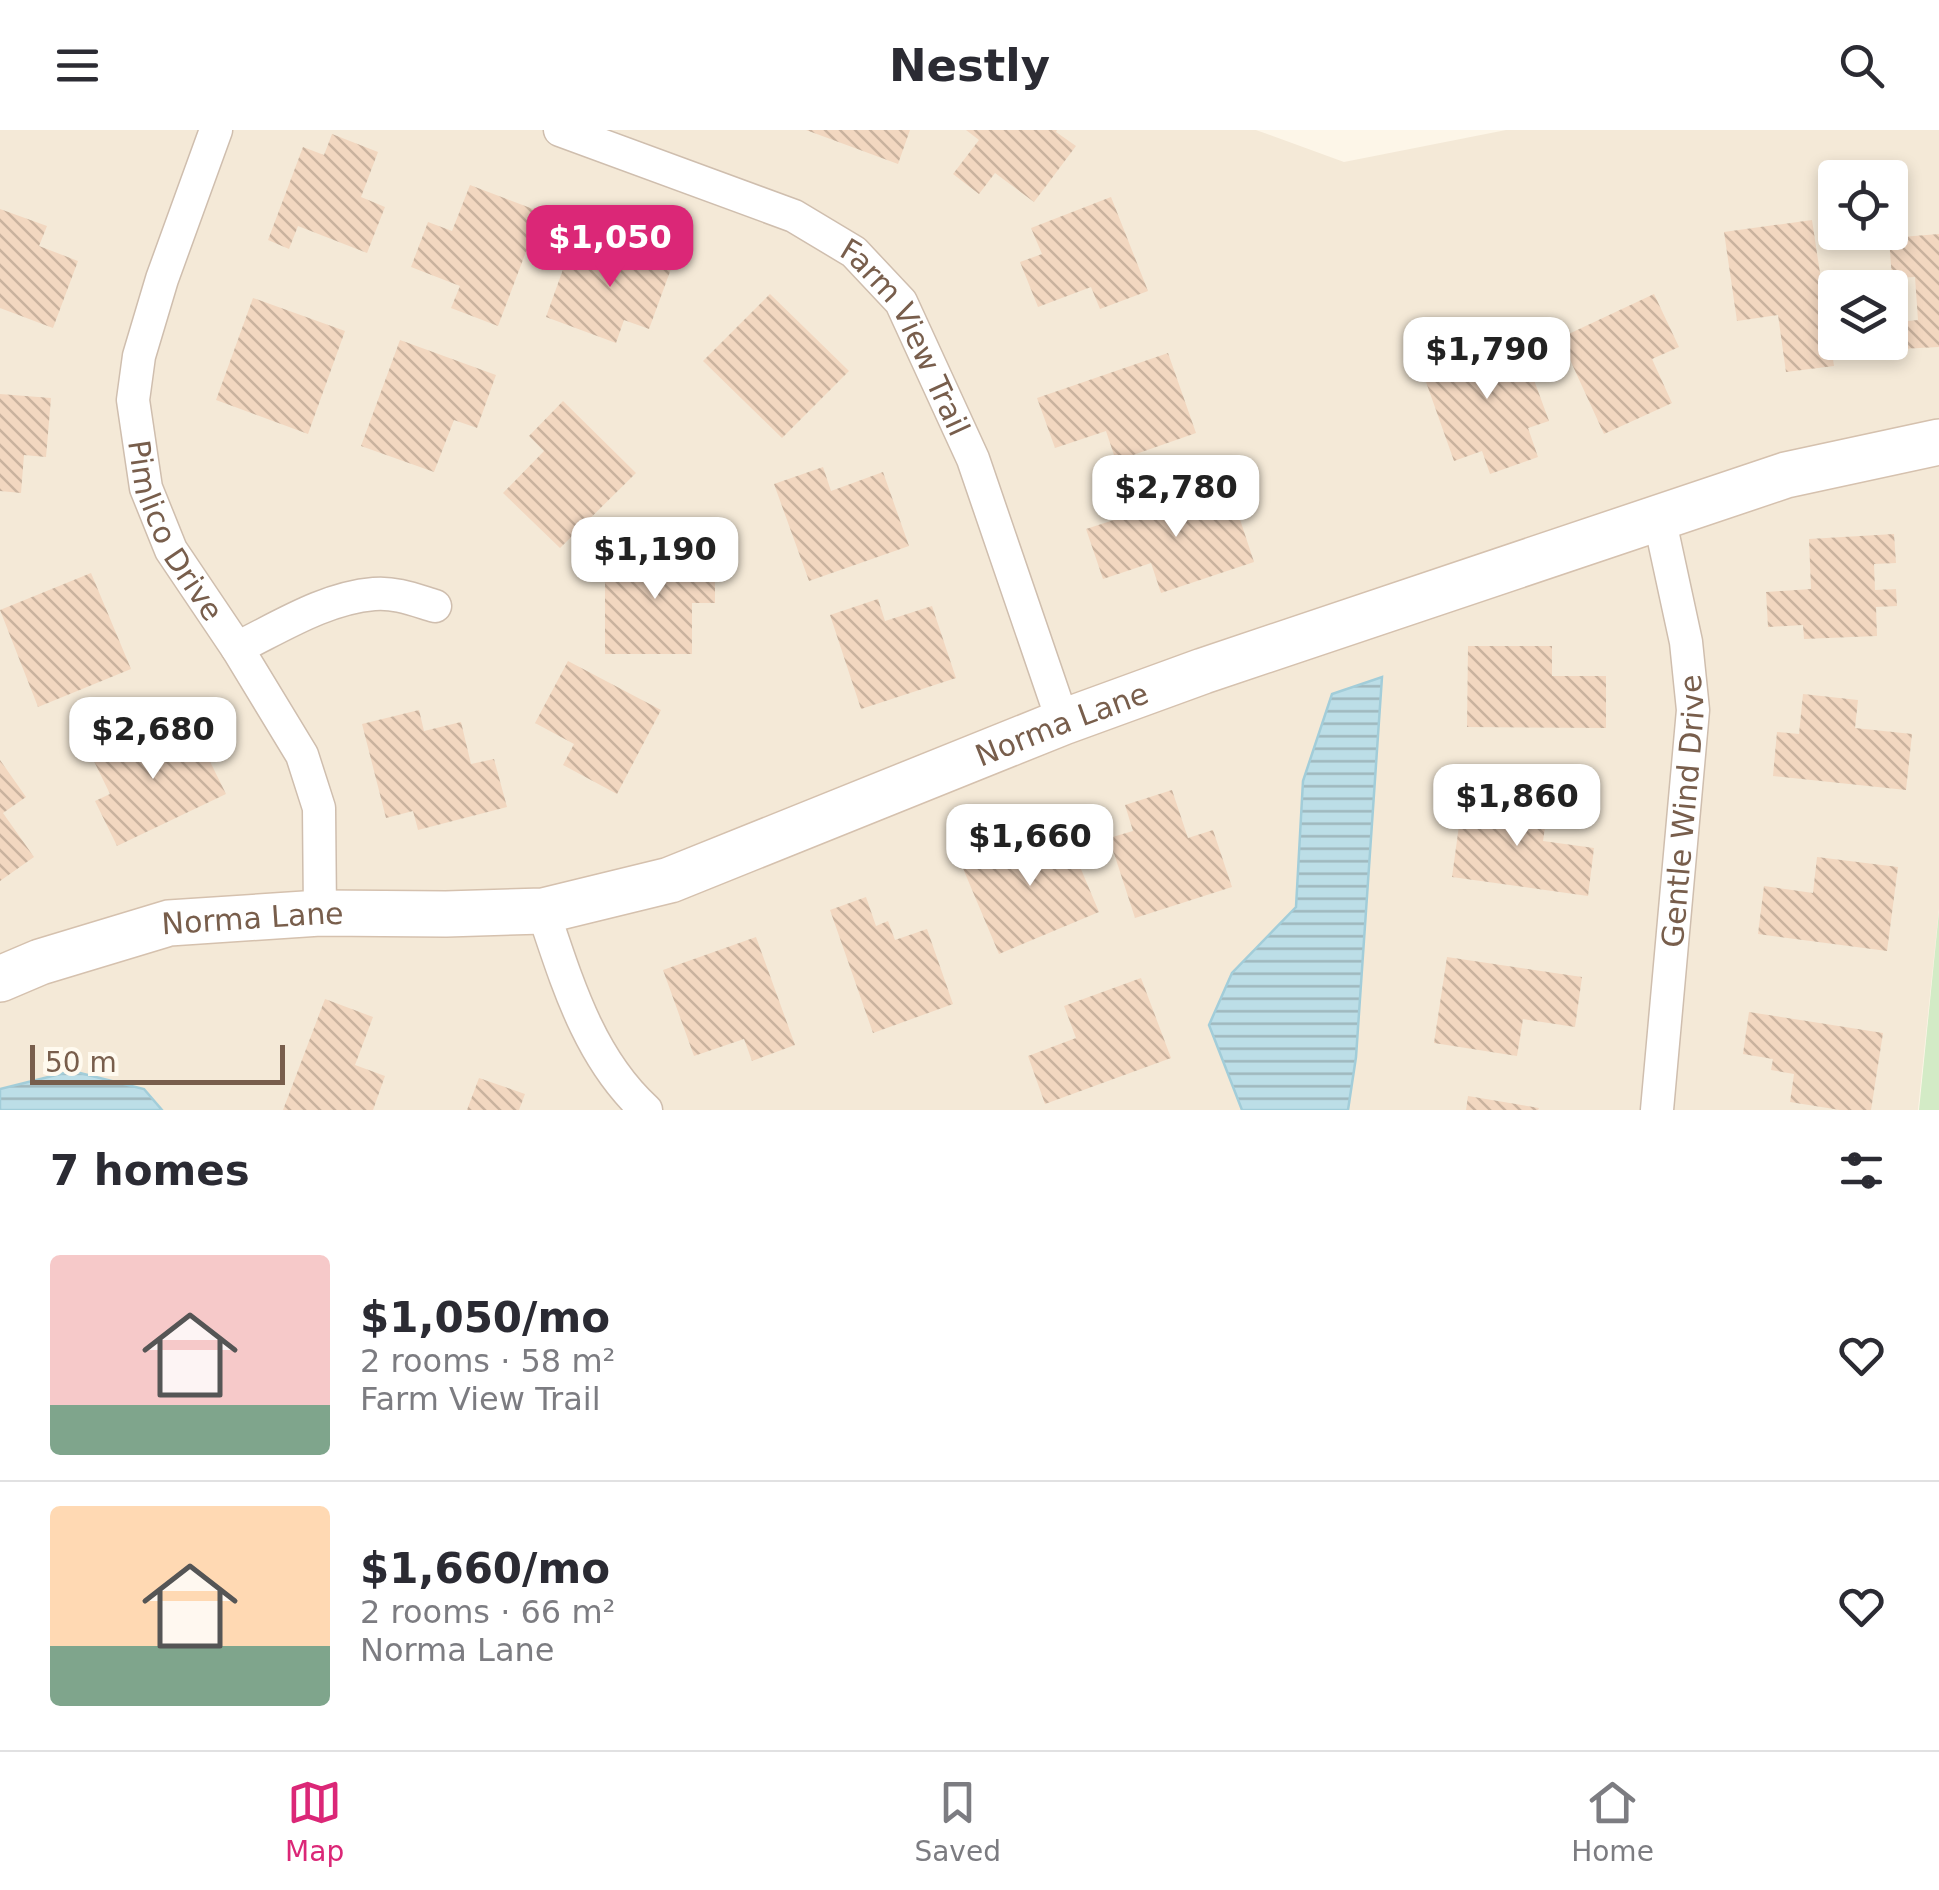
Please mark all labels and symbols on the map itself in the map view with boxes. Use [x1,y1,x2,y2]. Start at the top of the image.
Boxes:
pin: $1,050 [529,205,691,290]
street label: Farm View Trail [835,231,977,441]
pin: $1,790 [1406,317,1568,402]
street label: Pimlico Drive [122,438,231,627]
pin: $2,780 [1095,455,1257,540]
pin: $1,190 [574,517,736,602]
street label: Gentle Wind Drive [1654,673,1711,949]
street label: Norma Lane [970,675,1153,773]
pin: $2,680 [72,697,234,782]
pin: $1,860 [1436,764,1598,849]
pin: $1,660 [949,804,1111,889]
street label: Norma Lane [160,895,344,941]
scale bar [30,1040,285,1084]

